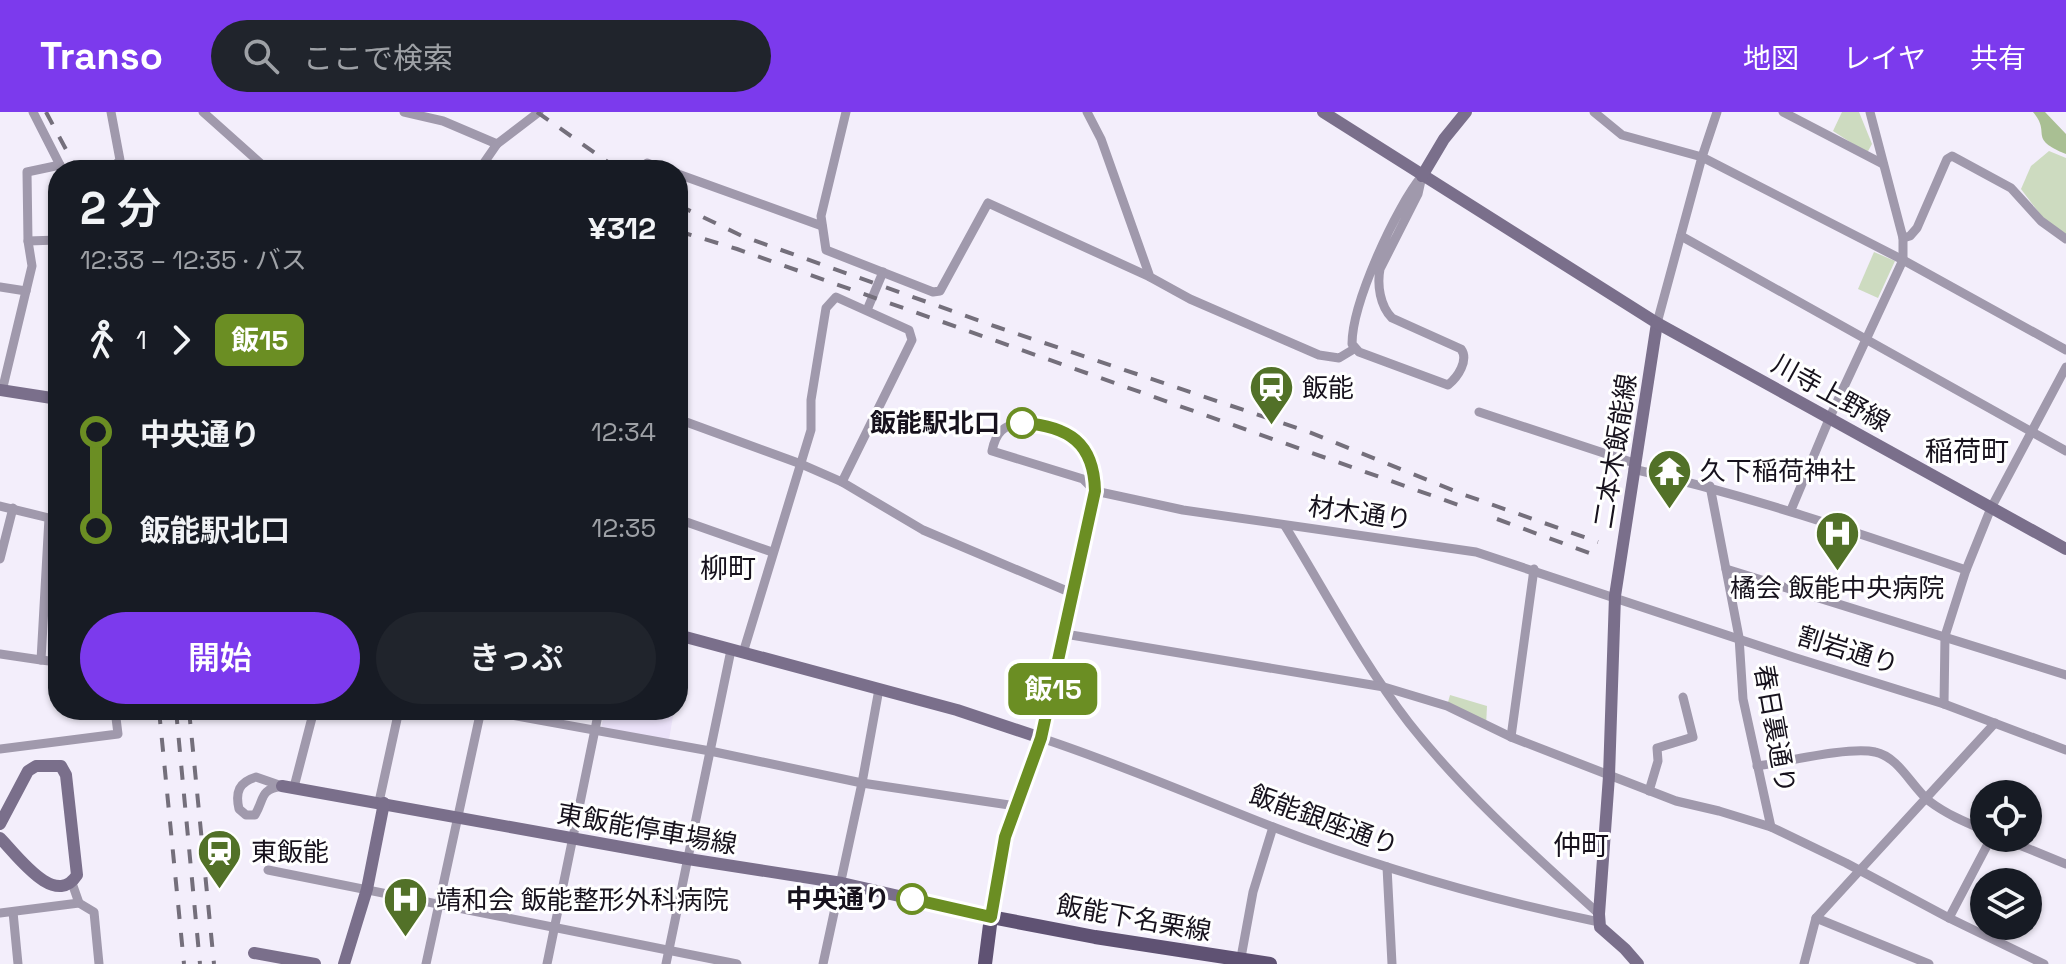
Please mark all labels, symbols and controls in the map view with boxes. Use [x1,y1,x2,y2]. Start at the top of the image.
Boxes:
search box [211,20,771,92]
text: Transo [40,32,163,80]
icon: search [239,34,283,78]
text: ここで検索 [303,39,453,78]
text: 地図 [1743,40,1799,76]
text: レイヤ [1843,40,1926,76]
text: 共有 [1970,40,2026,76]
text: 2 分 [80,181,161,237]
text: ¥312 [588,209,656,248]
text: 12:33 – 12:35 · バス [80,243,307,277]
icon: walk [80,318,124,362]
icon: forward [159,318,203,362]
text: 飯15 [231,322,288,358]
text: 1 [136,323,147,357]
street label: 川寺上野線 [1766,347,1896,439]
station icon: 飯能 [1247,364,1295,427]
place label: 飯能 [1302,371,1354,405]
street label: 二本木飯能線 [1586,371,1644,531]
place label: 飯能駅北口 [870,406,1000,440]
marker: 飯能駅北口 [1007,408,1037,438]
text: 中央通り [140,415,260,454]
text: 12:34 [591,415,656,449]
district label: 稲荷町 [1925,433,2009,469]
temple icon: 久下稲荷神社 [1645,447,1693,510]
place label: 久下稲荷神社 [1700,454,1856,488]
street label: 材木通り [1306,489,1414,537]
hospital icon: 橘会 飯能中央病院 [1813,509,1861,572]
text: 飯能駅北口 [140,511,290,550]
text: 12:35 [592,511,656,545]
district label: 柳町 [700,550,756,586]
place label: 橘会 飯能中央病院 [1730,571,1944,605]
button: 開始 [80,612,360,704]
button: きっぷ [376,612,656,704]
street label: 割岩通り [1793,619,1903,681]
street label: 春日裏通り [1747,662,1803,796]
line badge: 飯15 [1007,663,1099,715]
text: 飯15 [1024,671,1082,707]
street label: 飯能銀座通り [1245,777,1403,863]
map controls [1970,780,2042,940]
button: locate [1970,780,2042,852]
street label: 東飯能停車場線 [554,796,740,862]
district label: 仲町 [1553,827,1609,863]
station icon: 東飯能 [196,828,244,891]
place label: 東飯能 [251,835,329,869]
button: layers [1970,868,2042,940]
hospital icon: 靖和会 飯能整形外科病院 [381,876,429,939]
place label: 中央通り [786,882,890,916]
place label: 靖和会 飯能整形外科病院 [436,883,729,917]
marker: 中央通り [897,884,927,914]
street label: 飯能下名栗線 [1054,888,1214,948]

